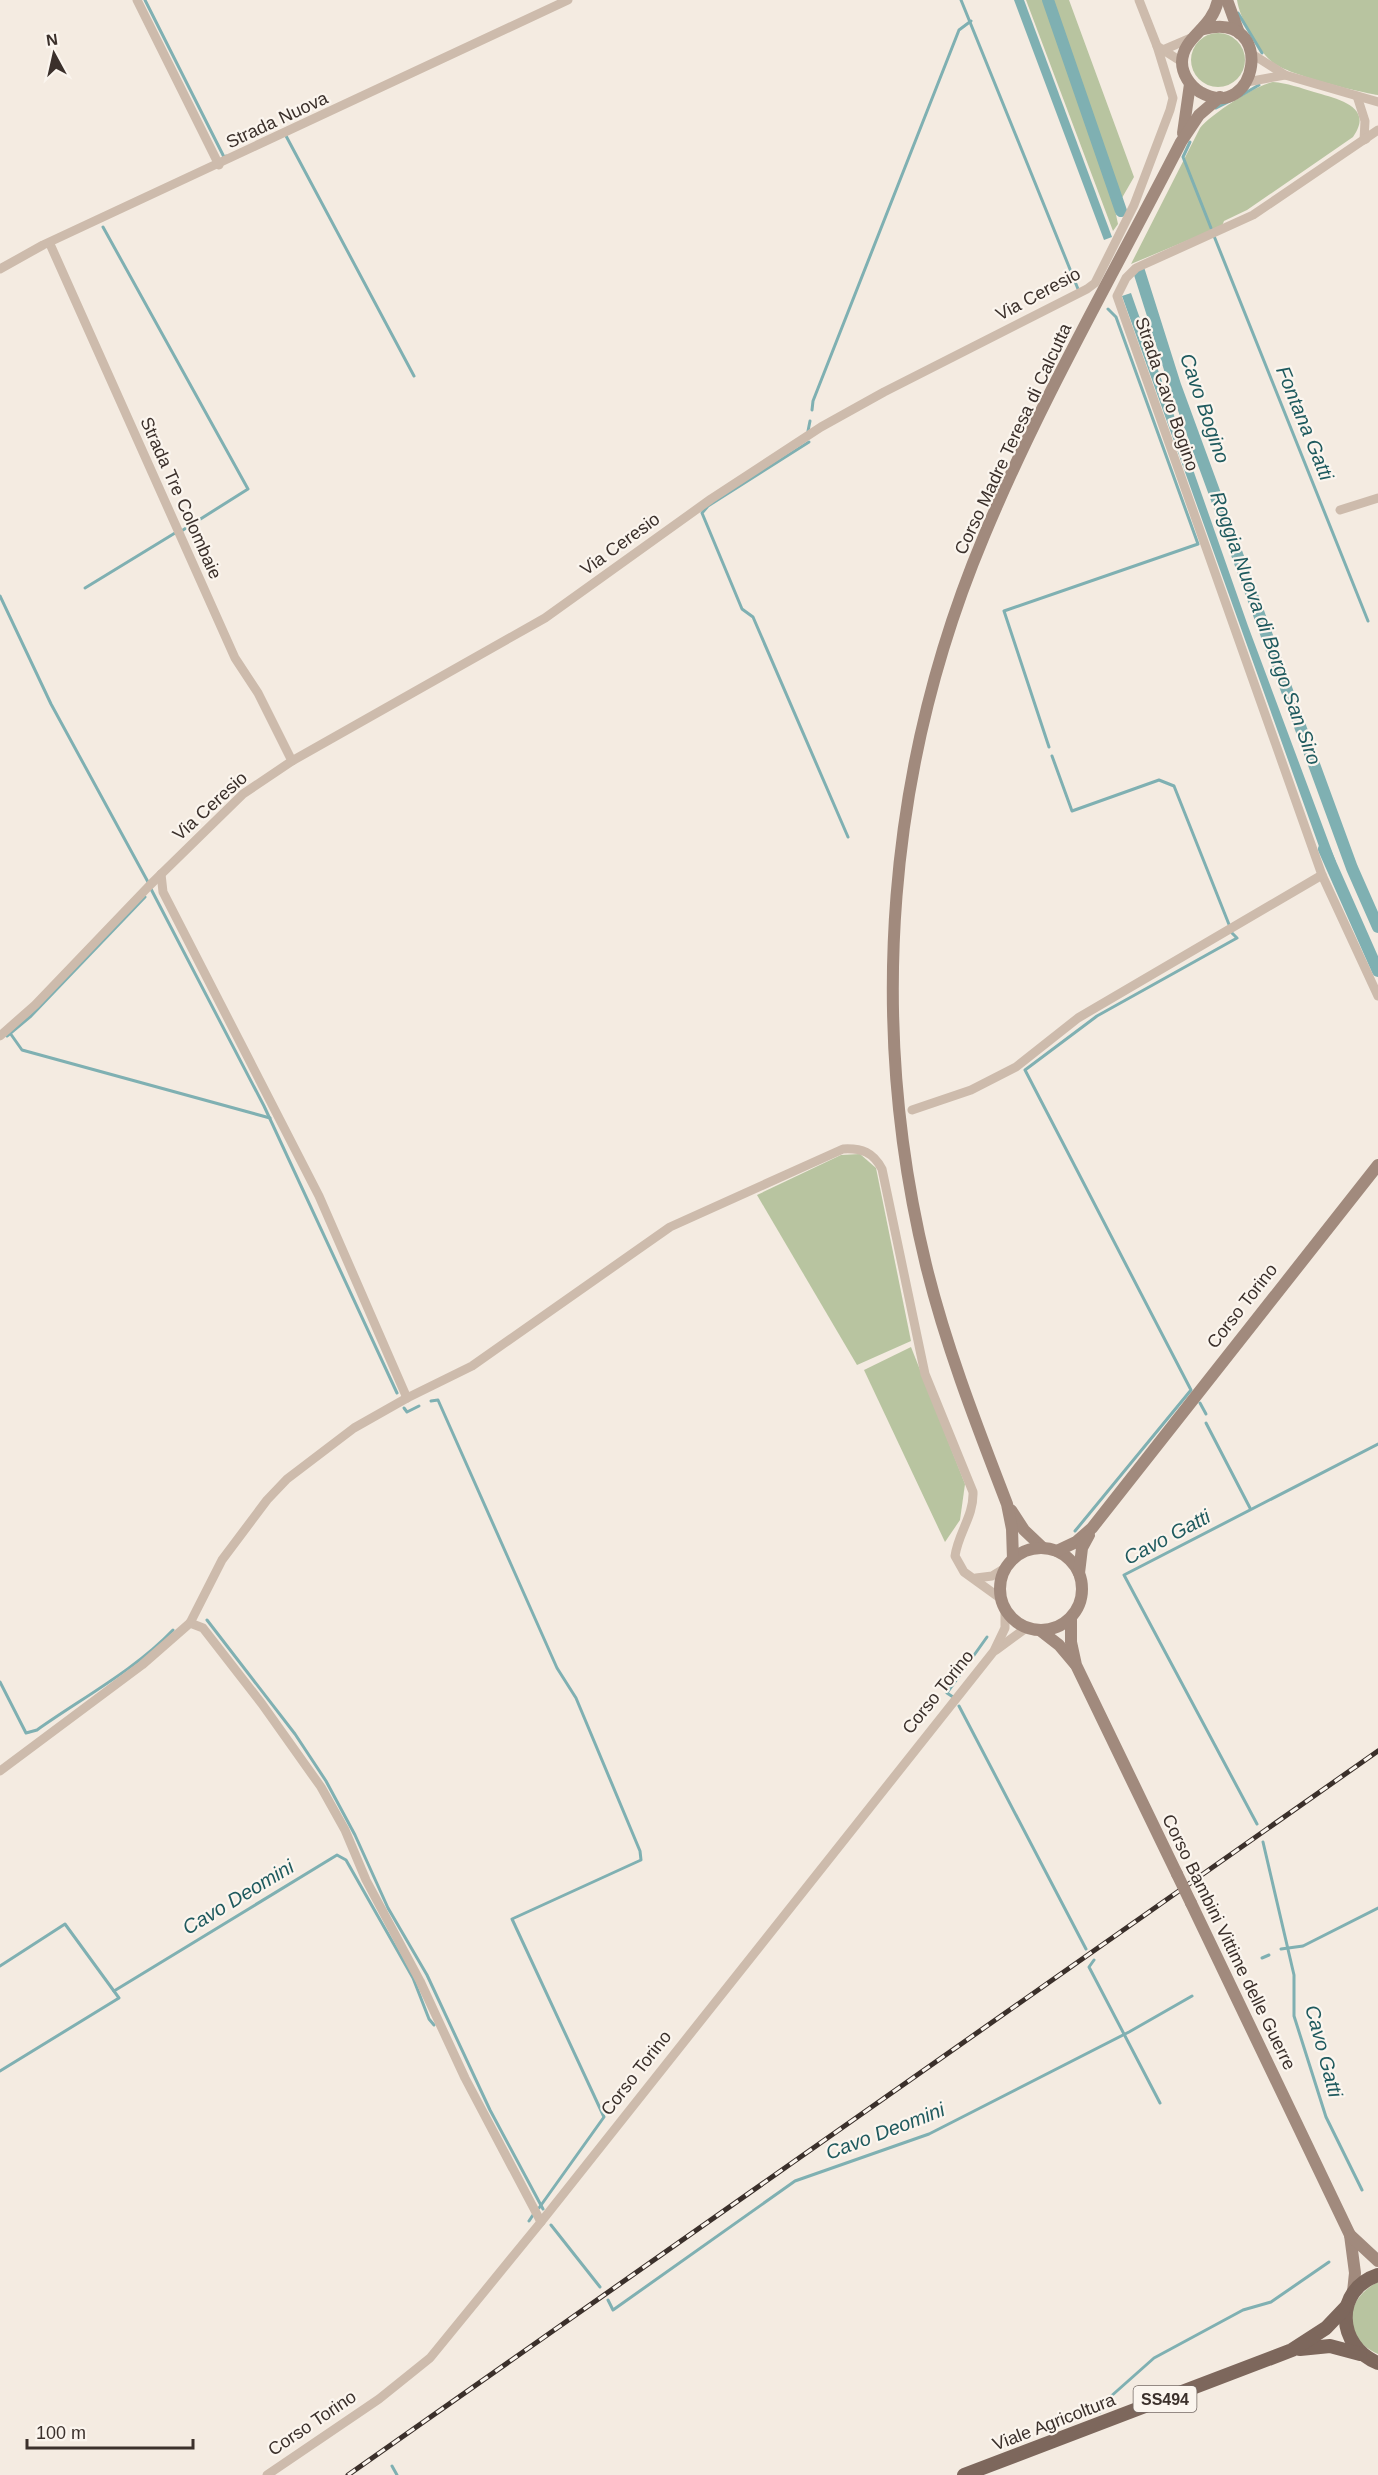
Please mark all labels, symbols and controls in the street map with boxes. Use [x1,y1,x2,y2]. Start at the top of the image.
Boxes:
north arrow [24,24,84,84]
text: N [45,30,59,49]
street label: Strada Nuova [223,87,332,152]
street label: Via Ceresio [992,263,1084,325]
street label: Strada Cavo Bogino [1131,315,1203,473]
street label: Corso Madre Teresa di Calcutta [951,319,1076,558]
water label: Cavo Bogino [1176,350,1234,466]
water label: Fontana Gatti [1272,363,1338,484]
street label: Strada Tre Colombaie [136,414,226,582]
water label: Roggia Nuova di Borgo San Siro [1206,488,1326,768]
street label: Via Ceresio [577,509,663,579]
street label: Via Ceresio [169,768,251,844]
street label: Corso Torino [1203,1260,1281,1352]
water label: Cavo Gatti [1120,1505,1214,1569]
street label: Corso Torino [898,1646,978,1738]
street label: Corso Bambini Vittime delle Guerre [1158,1811,1300,2073]
water label: Cavo Deomini [179,1855,298,1939]
water label: Cavo Gatti [1301,2003,1347,2100]
street label: Corso Torino [597,2027,675,2119]
water label: Cavo Deomini [822,2098,948,2164]
street label: Corso Torino [264,2386,360,2460]
road number: SS494 [1134,2386,1196,2412]
street label: Viale Agricoltura [990,2389,1119,2455]
scale bar [27,2412,194,2450]
text: 100 m [36,2423,86,2443]

